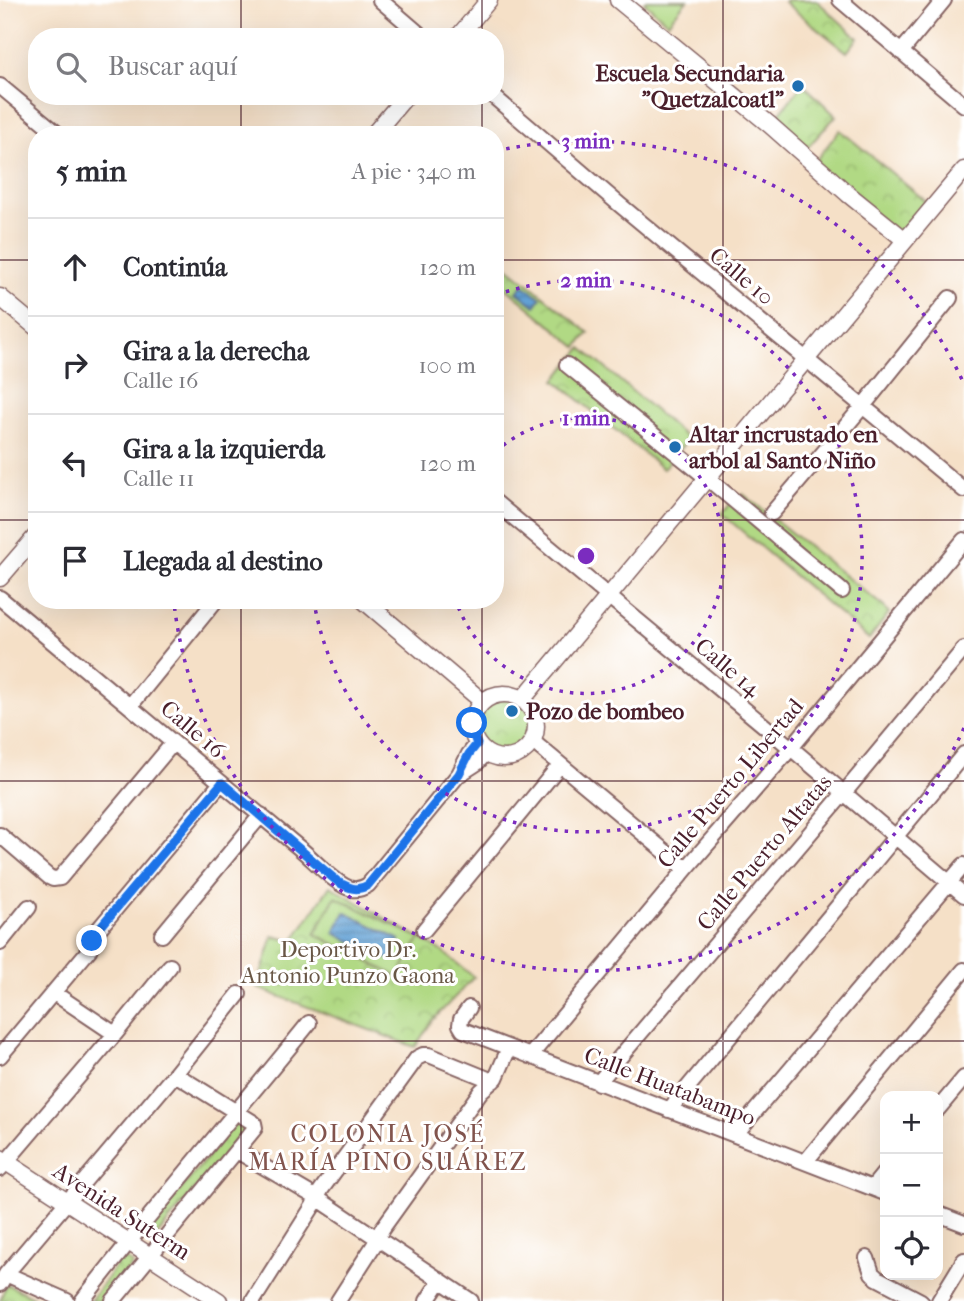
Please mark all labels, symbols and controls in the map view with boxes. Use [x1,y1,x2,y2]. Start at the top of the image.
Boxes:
search box [28,28,504,105]
icon: search [52,48,90,86]
text: Buscar aquí [108,51,237,82]
place label: Escuela Secundaria "Quetzalcoatl" [595,60,785,113]
marker: Escuela Secundaria "Quetzalcoatl" [790,78,806,94]
text: 3 min [562,129,611,153]
text: 5 min [56,154,127,189]
text: A pie · 340 m [352,158,476,185]
street label: Calle 10 [704,242,779,311]
icon: ahead [56,248,94,286]
text: Continúa [123,252,227,283]
text: 120 m [419,254,476,281]
text: 2 min [560,268,612,292]
text: Gira a la derecha [123,336,309,367]
icon: right [56,346,94,384]
text: 100 m [418,352,476,379]
text: Calle 16 [123,367,199,394]
text: 1 min [562,406,611,430]
place label: Altar incrustado en arbol al Santo Niño [687,421,879,474]
text: Gira a la izquierda [123,434,325,465]
marker: Altar incrustado en arbol al Santo Niño [667,439,683,455]
icon: left [56,444,94,482]
text: 120 m [419,450,476,477]
text: Calle 11 [123,465,194,492]
icon: arrive [56,542,94,580]
centre of rings [574,544,598,568]
text: Llegada al destino [123,546,323,577]
street label: Calle 14 [690,632,767,703]
street label: Calle Puerto Libertad [652,693,809,874]
street label: Calle 16 [155,695,231,764]
place label: Pozo de bombeo [526,698,685,725]
marker: Pozo de bombeo [504,703,520,719]
route start [456,707,487,738]
street label: Calle Puerto Altatas [691,769,837,936]
route end [76,925,107,956]
park label: Deportivo Dr. Antonio Punzo Gaona [240,936,455,989]
street label: Calle Huatabampo [580,1041,759,1132]
map controls [880,1091,943,1280]
button: + [880,1091,943,1154]
district label: COLONIA JOSÉ MARÍA PINO SUÁREZ [248,1119,528,1176]
button: − [880,1154,943,1217]
street label: Avenida Suterm [47,1156,195,1266]
button: locate [880,1217,943,1280]

